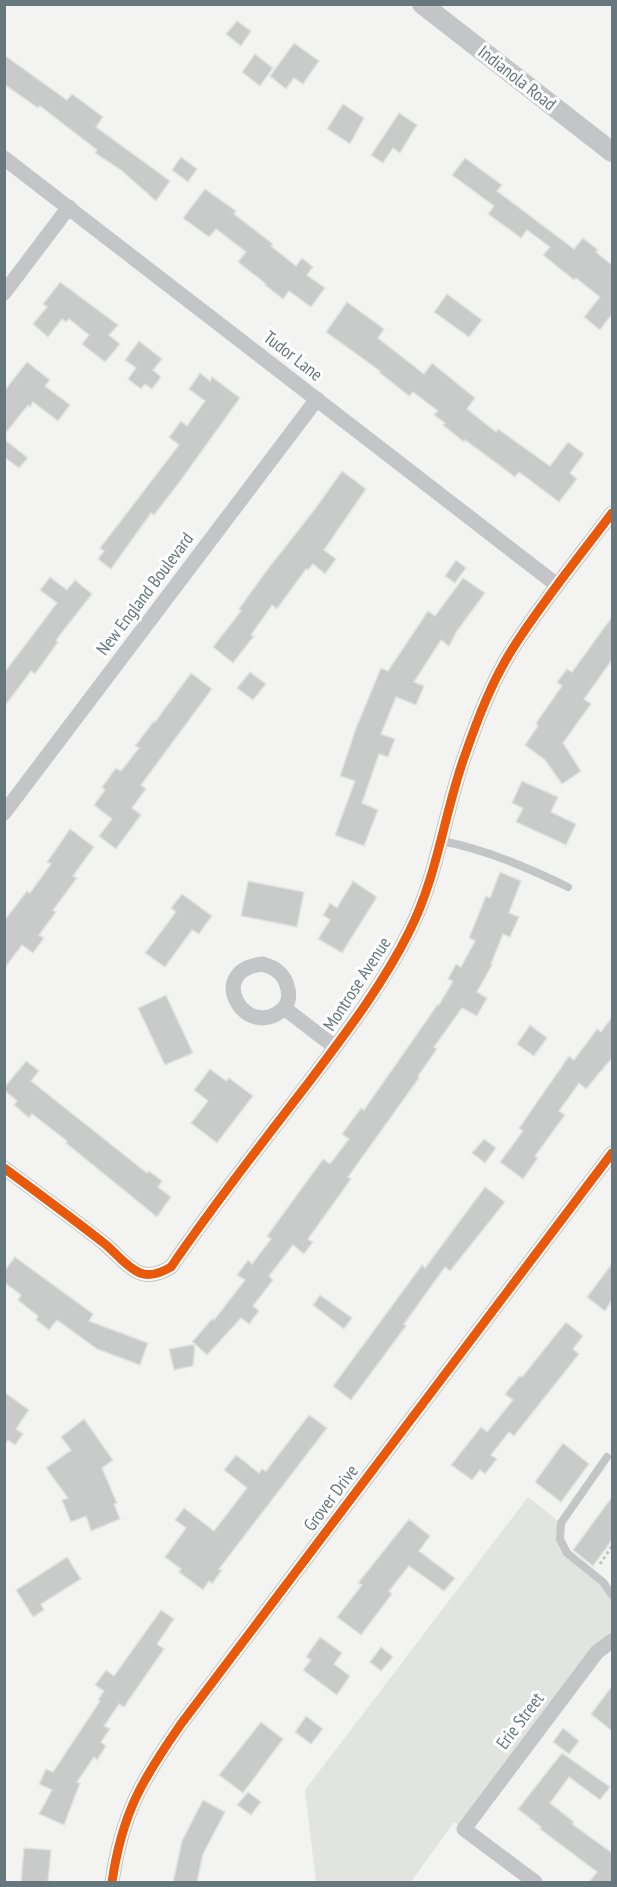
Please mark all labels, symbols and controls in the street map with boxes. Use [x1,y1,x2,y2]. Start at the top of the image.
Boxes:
street label: Indianola Road [474,40,561,115]
street label: Tudor Lane [259,325,327,386]
street label: New England Boulevard [91,528,198,660]
street label: Montrose Avenue [318,933,395,1035]
street label: Grover Drive [298,1460,363,1535]
street label: Erie Street [491,1688,548,1754]

